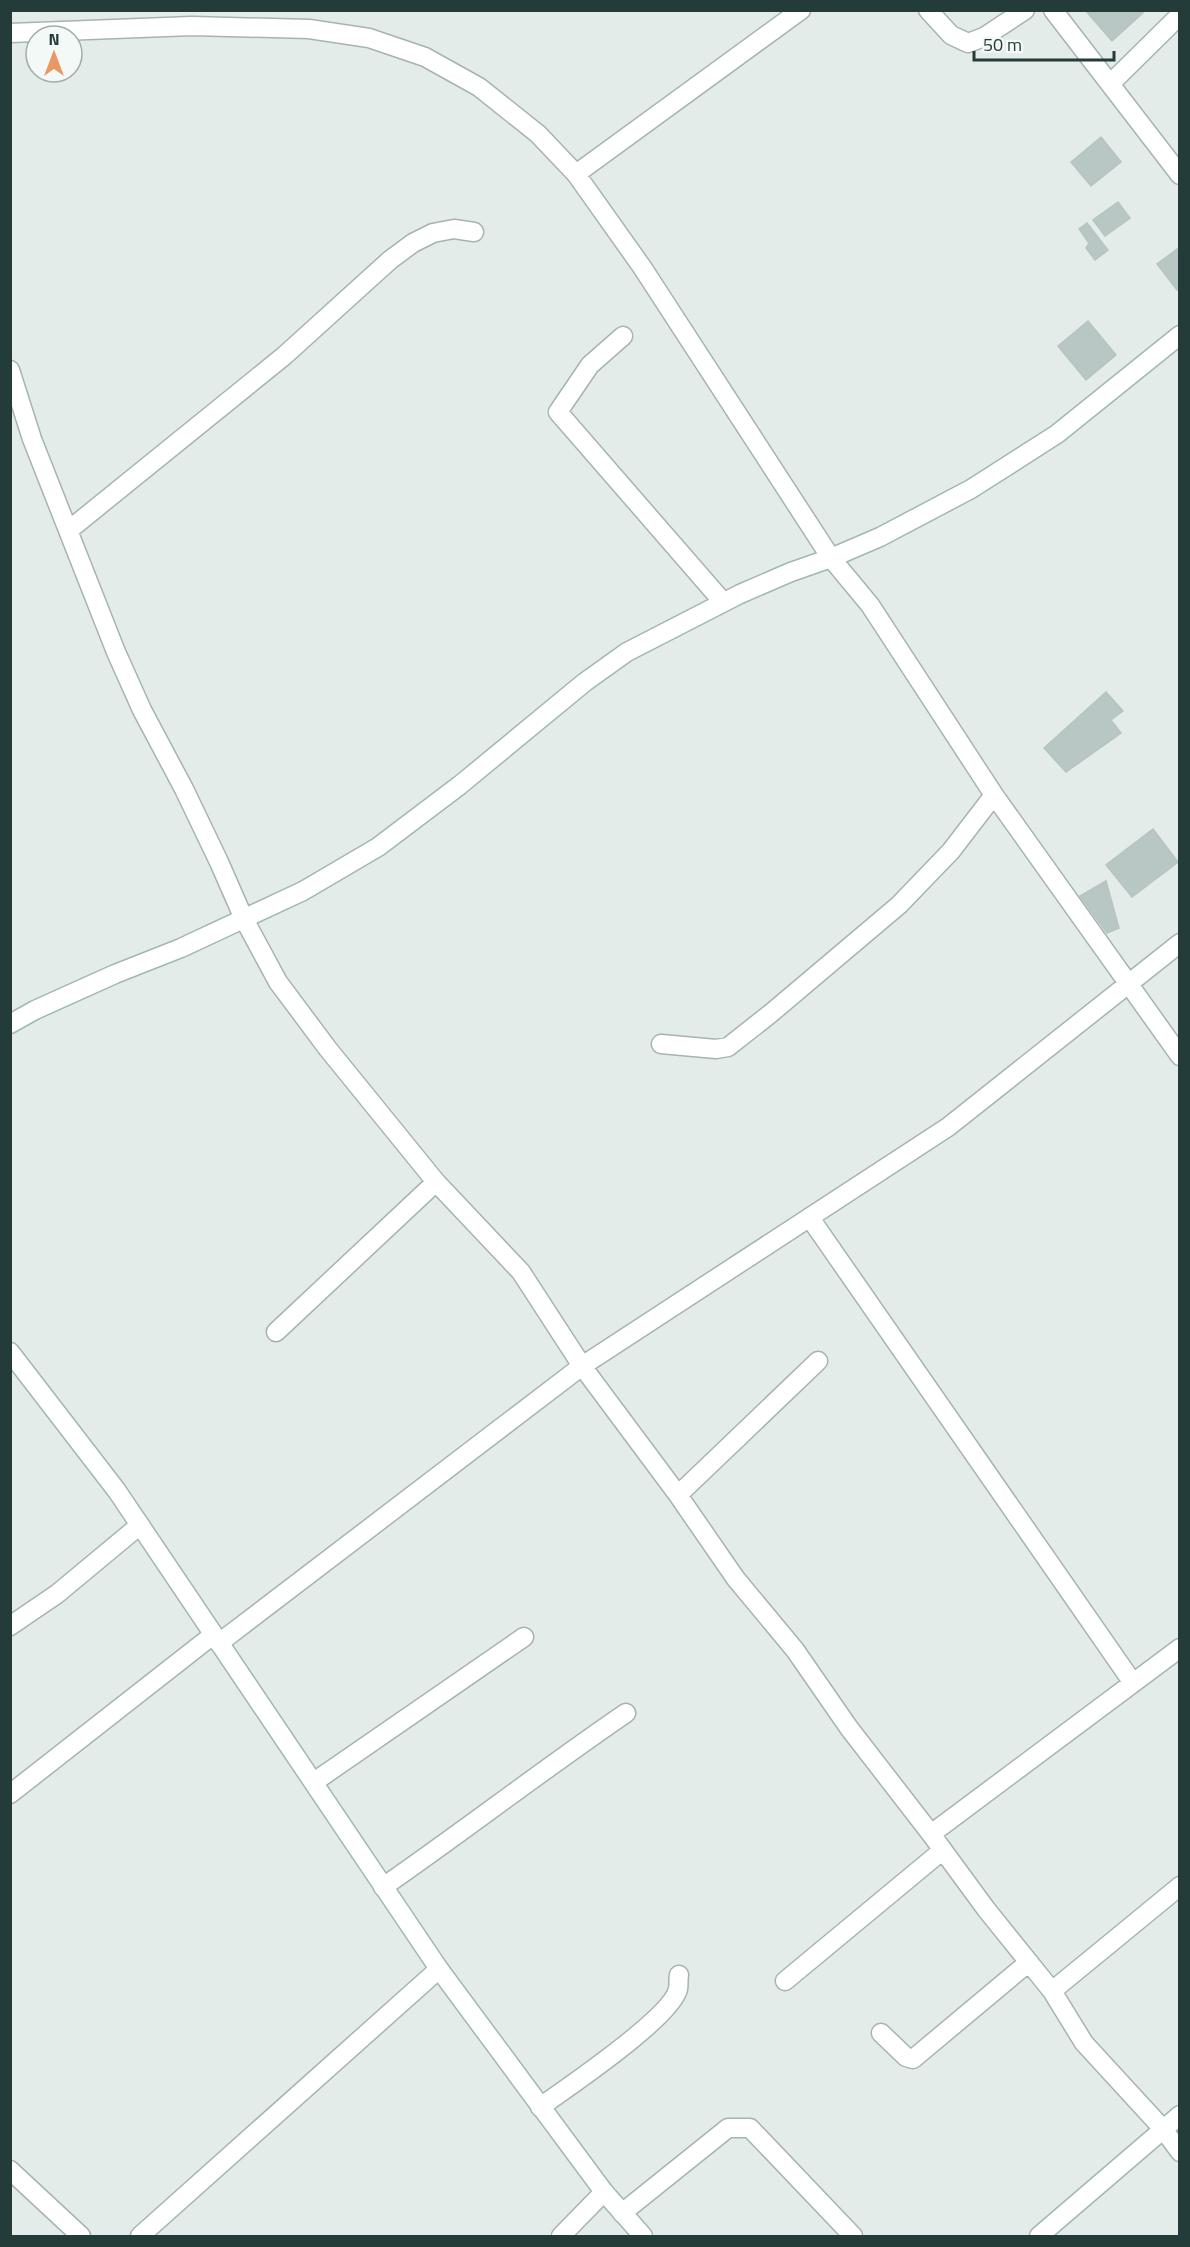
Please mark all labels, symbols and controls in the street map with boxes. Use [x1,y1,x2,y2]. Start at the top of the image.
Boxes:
north arrow [24,24,84,84]
scale bar [974,24,1114,62]
text: N [48,27,60,51]
text: 50 m [983,31,1022,58]

